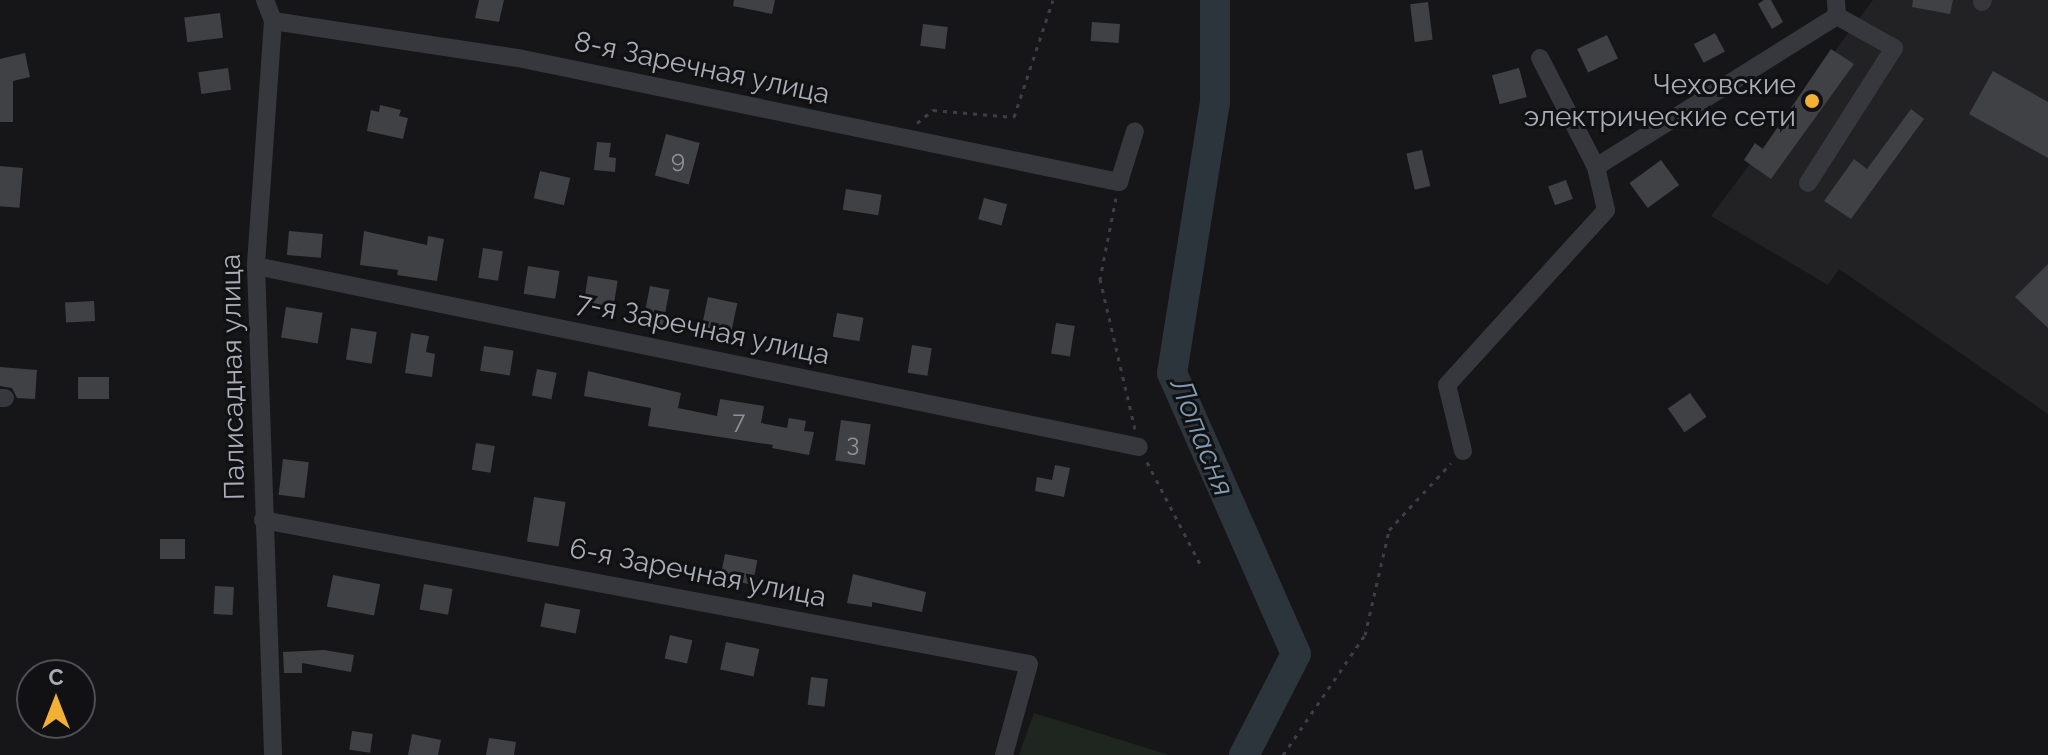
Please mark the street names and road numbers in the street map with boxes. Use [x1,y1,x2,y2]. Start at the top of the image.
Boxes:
street label: 8-я Заречная улица [571,24,833,112]
street label: Палисадная улица [214,253,252,501]
street label: 7-я Заречная улица [573,286,833,372]
street label: 6-я Заречная улица [566,532,830,614]

